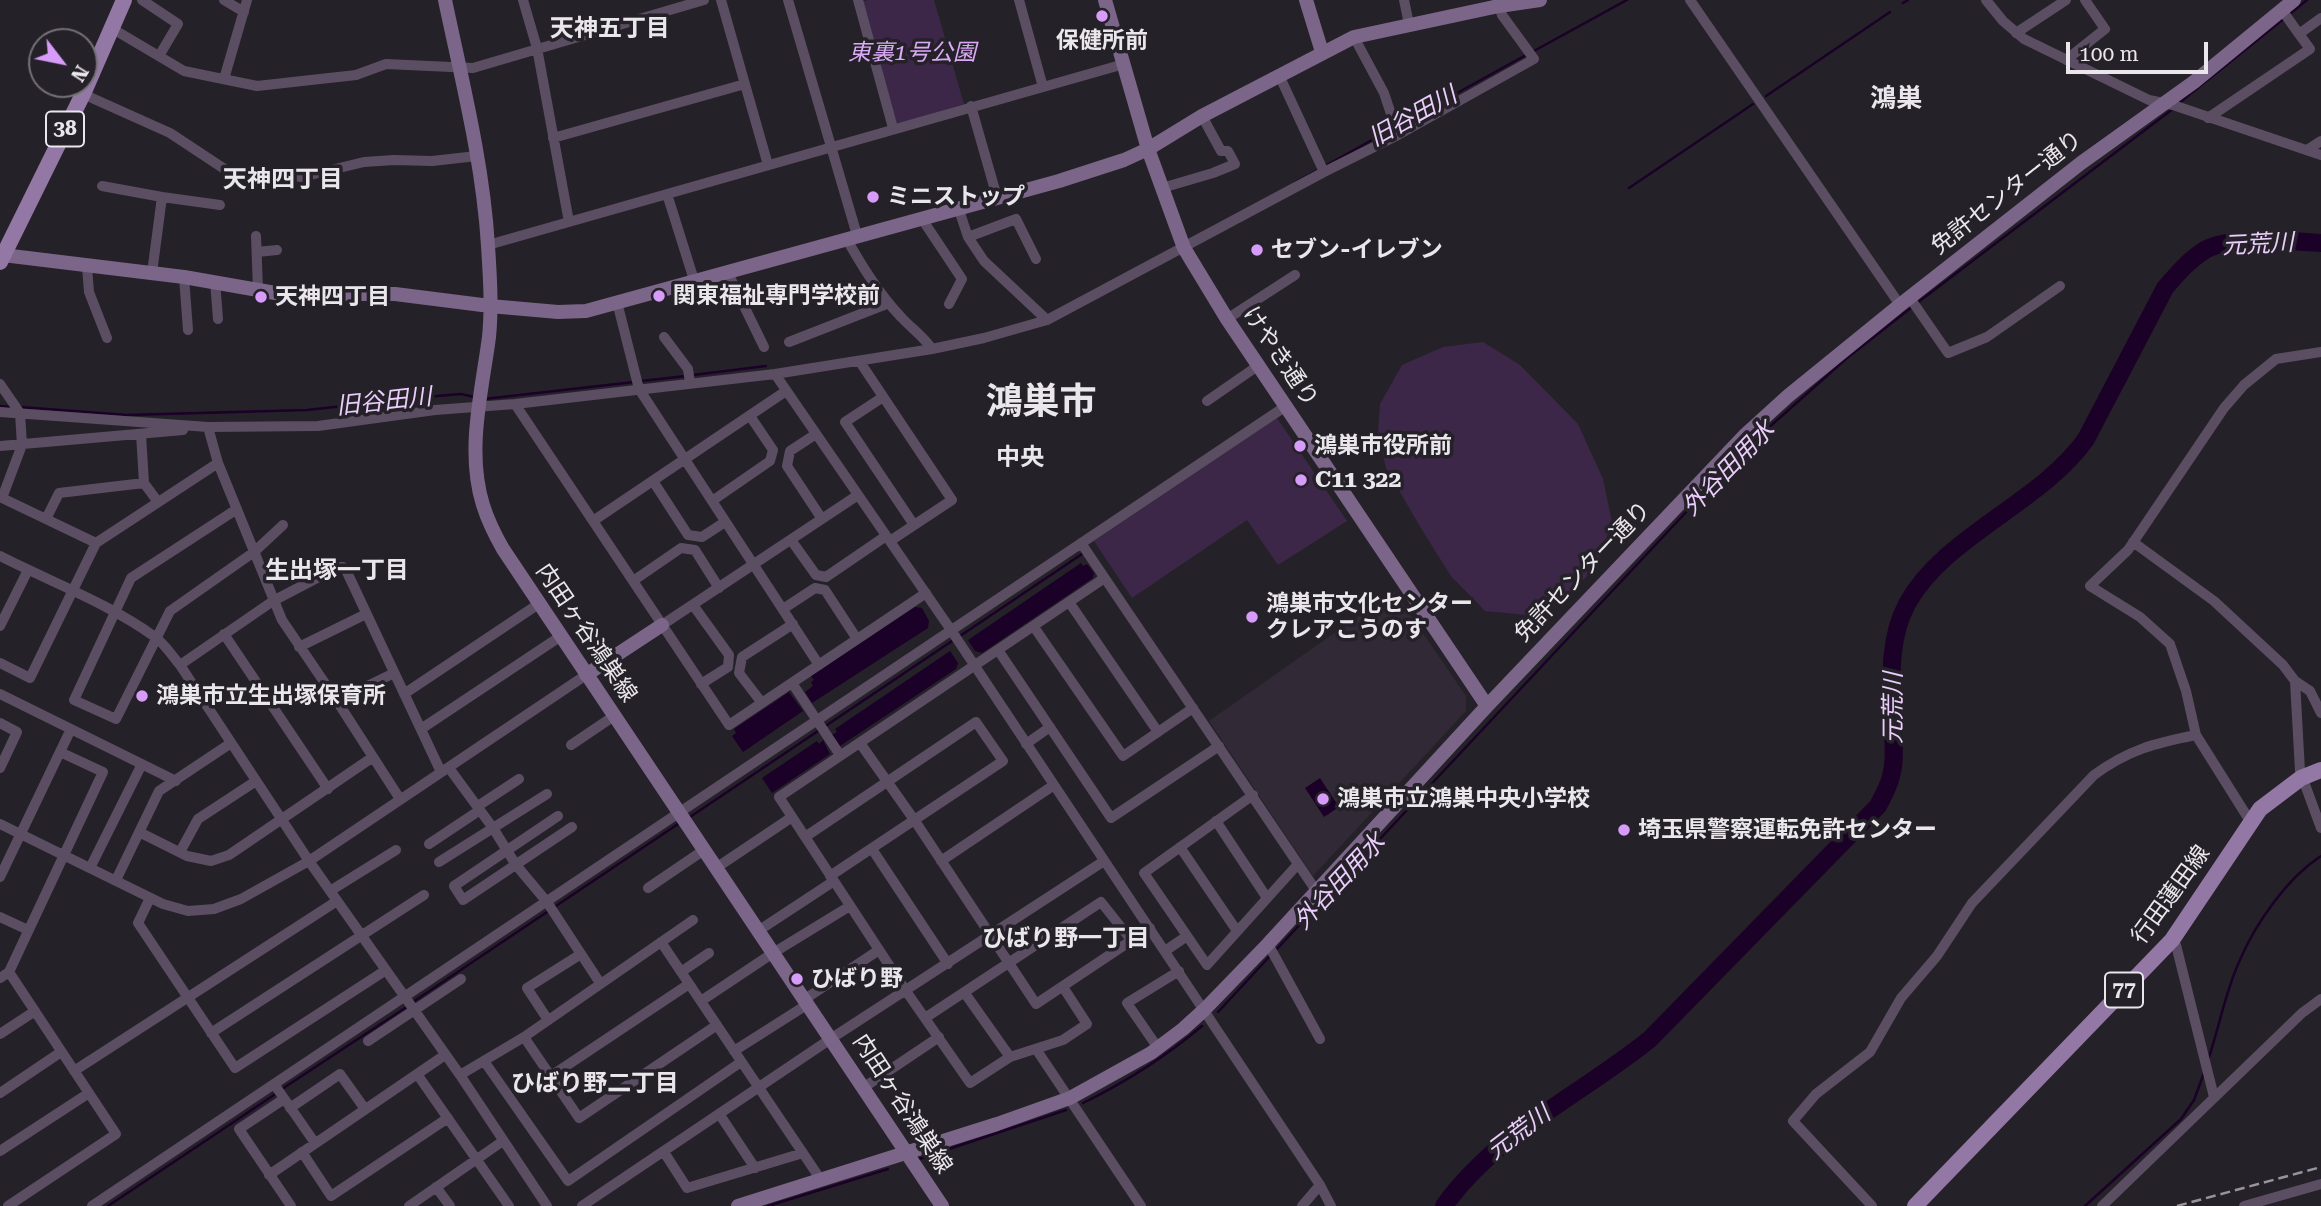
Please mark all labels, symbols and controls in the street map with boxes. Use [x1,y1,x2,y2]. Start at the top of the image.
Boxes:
marker: 保健所前 [1094,8,1110,24]
district label: 天神五丁目 [550,15,670,43]
place label: 保健所前 [1056,27,1148,55]
north arrow [28,28,98,98]
scale bar [2069,28,2211,72]
park label: 東裏1号公園 [848,39,976,67]
text: 100 m [2079,42,2139,66]
text: N [66,61,93,86]
water label: 旧谷田川 [1364,81,1462,153]
district label: 鴻巣 [1870,83,1922,115]
road number: 38 [46,111,84,146]
street label: 免許センター通り [1926,125,2088,261]
district label: 天神四丁目 [223,166,343,194]
place label: ミニストップ [887,183,1025,211]
marker: ミニストップ [865,189,881,205]
water label: 元荒川 [2221,229,2295,261]
place label: セブン-イレブン [1271,236,1443,264]
marker: セブン-イレブン [1249,242,1265,258]
place label: 関東福祉専門学校前 [673,282,880,310]
place label: 天神四丁目 [275,283,390,311]
marker: 関東福祉専門学校前 [651,288,667,304]
marker: 天神四丁目 [253,289,269,305]
street label: けやき通り [1236,302,1324,412]
district label: 鴻巣市 [986,381,1096,425]
water label: 旧谷田川 [335,383,433,421]
water label: 外谷田用水 [1677,416,1781,522]
place label: 鴻巣市役所前 [1314,432,1452,460]
marker: 鴻巣市役所前 [1292,438,1308,454]
district label: 中央 [996,444,1044,472]
place label: C11 322 [1315,466,1401,494]
marker: C11 322 [1293,472,1309,488]
street label: 免許センター通り [1509,496,1657,648]
district label: 生出塚一丁目 [265,557,409,585]
street label: 内田ヶ谷鴻巣線 [530,559,642,707]
place label: 鴻巣市文化センター クレアこうのす [1266,590,1473,644]
marker: 鴻巣市文化センター クレアこうのす [1244,609,1260,625]
water label: 元荒川 [1880,672,1908,744]
place label: 鴻巣市立生出塚保育所 [156,682,386,710]
marker: 鴻巣市立生出塚保育所 [134,688,150,704]
place label: 鴻巣市立鴻巣中央小学校 [1337,785,1590,813]
marker: 鴻巣市立鴻巣中央小学校 [1315,791,1331,807]
place label: 埼玉県警察運転免許センター [1638,816,1937,844]
marker: 埼玉県警察運転免許センター [1616,822,1632,838]
water label: 外谷田用水 [1289,828,1391,936]
street label: 行田蓮田線 [2126,840,2216,950]
district label: ひばり野一丁目 [982,925,1150,953]
place label: ひばり野 [811,965,903,993]
marker: ひばり野 [789,971,805,987]
road number: 77 [2105,972,2143,1007]
street label: 内田ヶ谷鴻巣線 [847,1029,957,1179]
district label: ひばり野二丁目 [511,1070,679,1098]
water label: 元荒川 [1482,1100,1556,1166]

